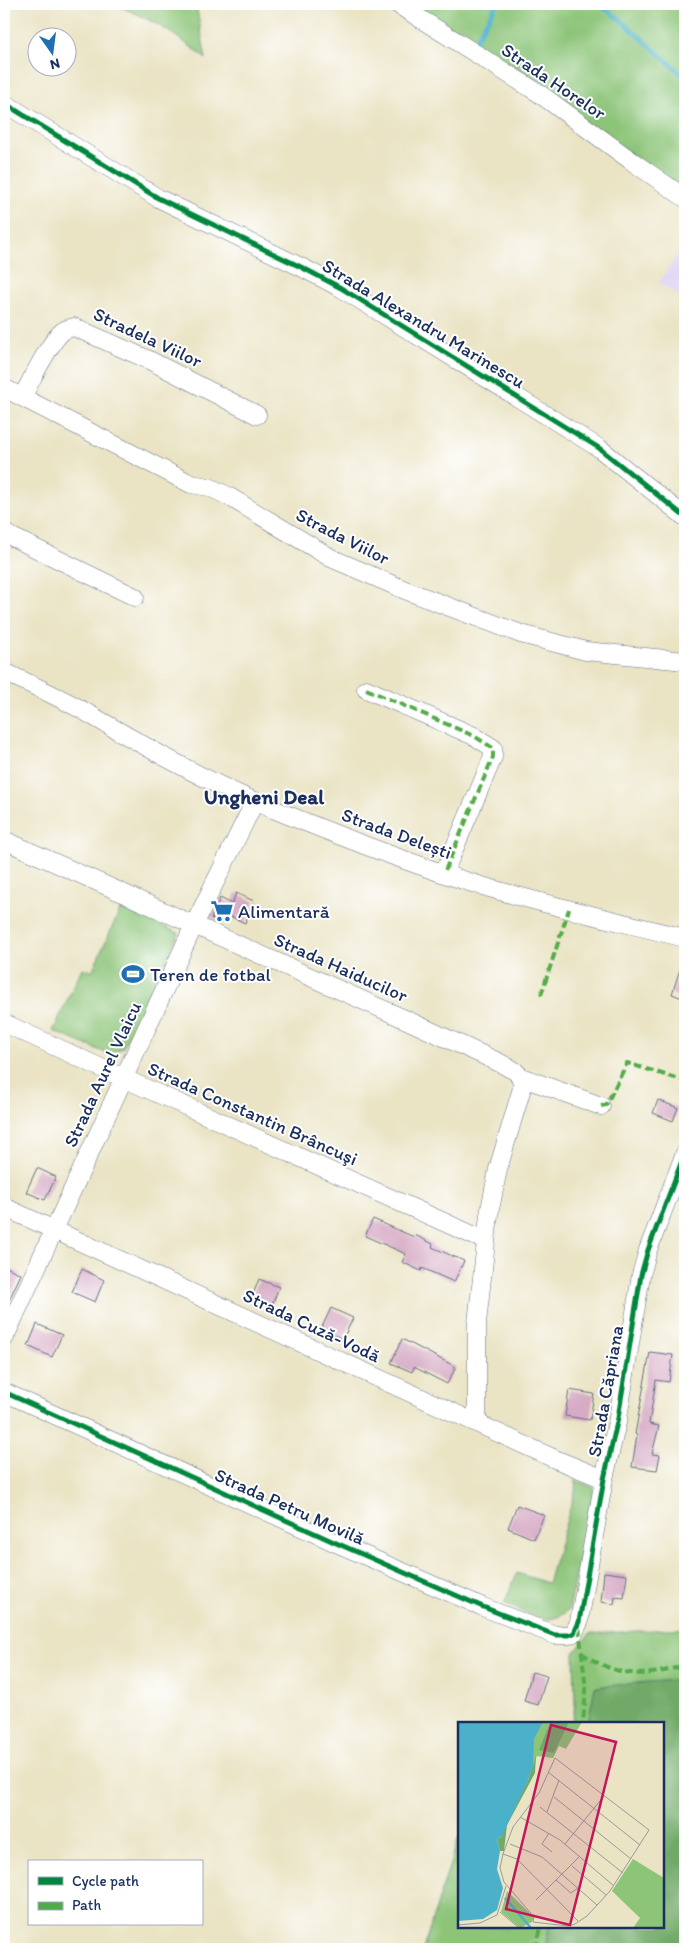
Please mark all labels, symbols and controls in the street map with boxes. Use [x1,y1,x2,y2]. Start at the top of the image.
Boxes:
north arrow [28,28,78,78]
street label: Strada Horelor [497,38,611,125]
text: N [48,55,62,74]
street label: Strada Alexandru Marinescu [318,254,530,393]
street label: Stradela Viilor [90,302,206,373]
street label: Strada Viilor [292,503,394,570]
district label: Ungheni Deal [204,784,325,810]
street label: Strada Delești [339,803,455,864]
supermarket icon: Alimentară [209,898,235,924]
place label: Alimentară [238,900,330,923]
street label: Strada Haiducilor [270,928,412,1007]
sports icon: Teren de fotbal [120,961,146,987]
place label: Teren de fotbal [150,963,271,986]
street label: Strada Aurel Vlaicu [59,997,146,1151]
street label: Strada Constantin Brâncuşi [144,1057,361,1170]
street label: Strada Cuză-Vodă [239,1284,384,1367]
street label: Strada Căpriana [583,1324,628,1459]
street label: Strada Petru Movilă [211,1463,368,1550]
inset map [458,1722,664,1928]
legend [28,1860,202,1926]
text: Cycle path [72,1872,139,1890]
text: Path [72,1896,101,1914]

